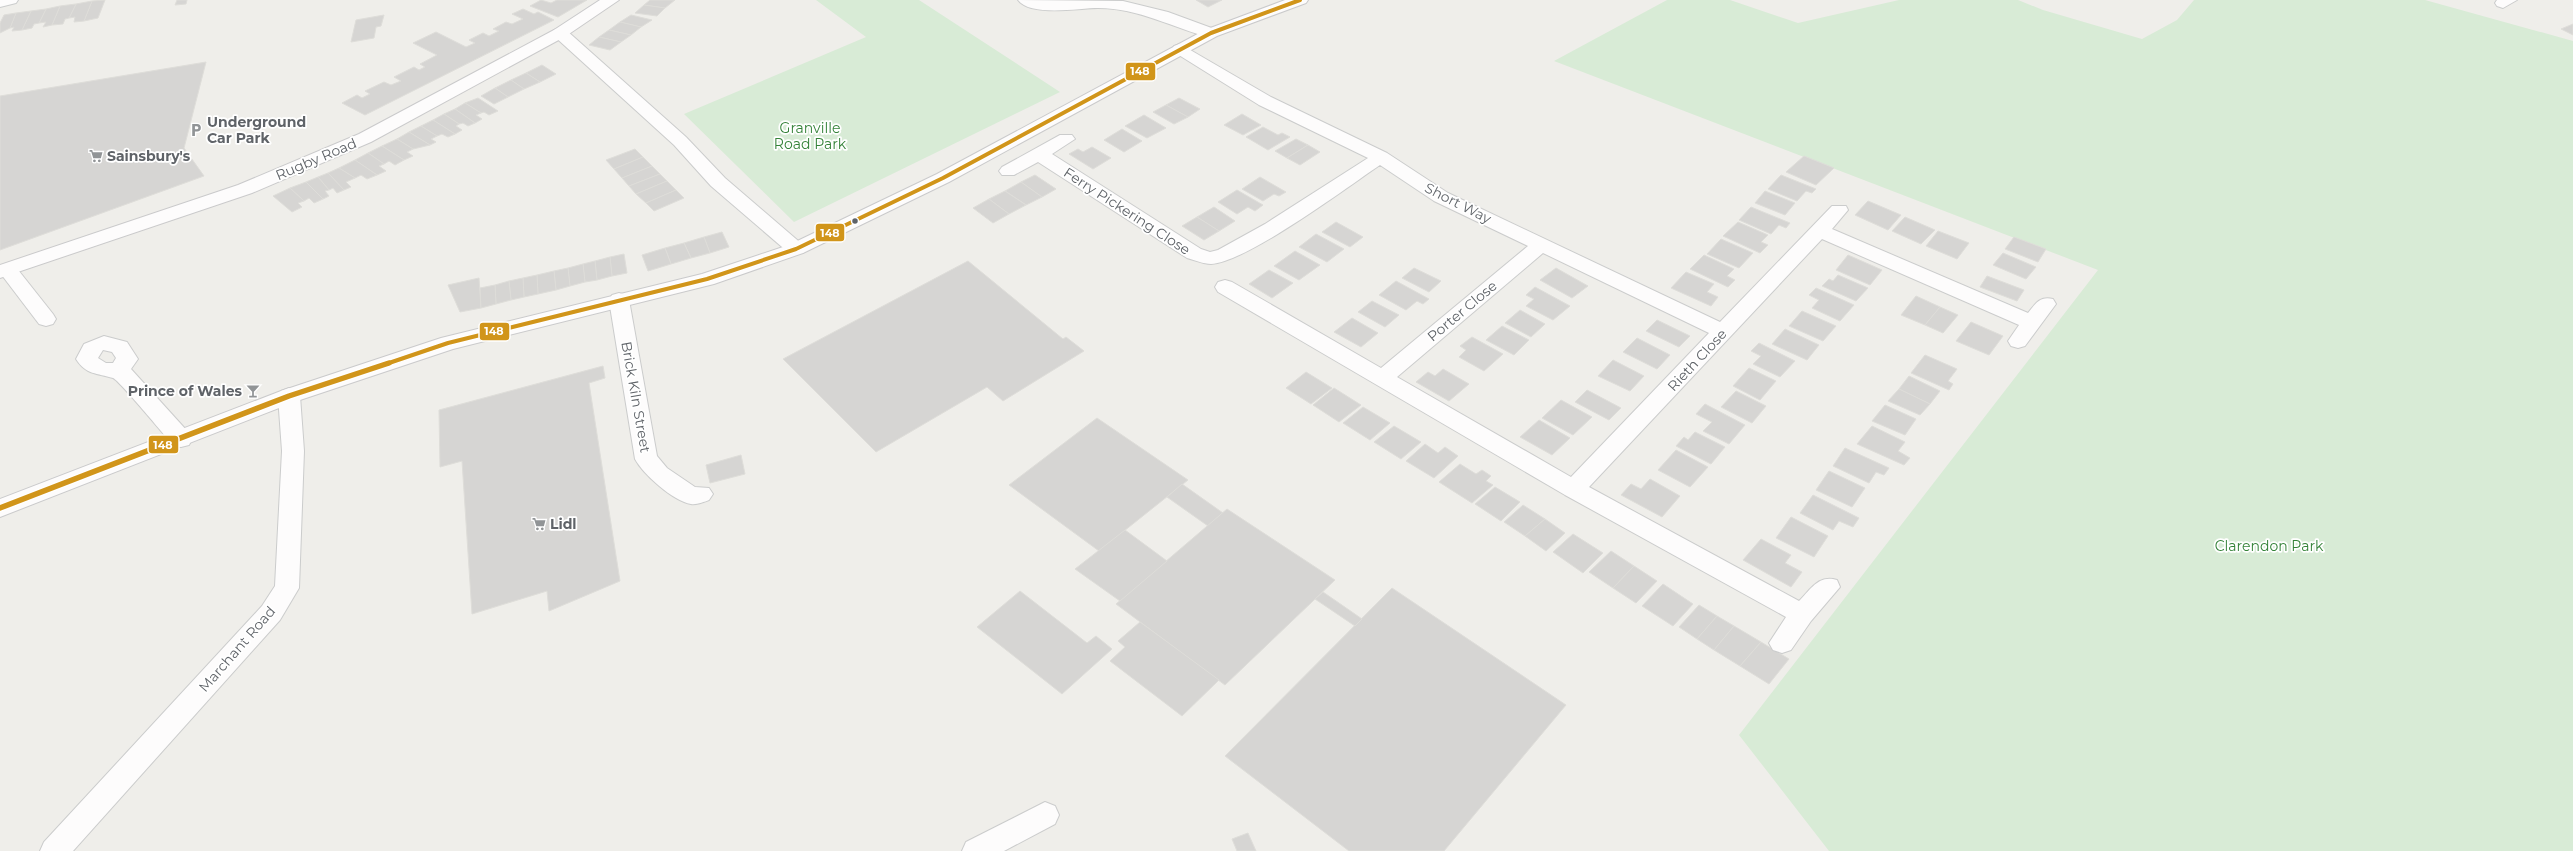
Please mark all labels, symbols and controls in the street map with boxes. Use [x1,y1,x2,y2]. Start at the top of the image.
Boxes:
line badge: 148 [1125,62,1156,81]
text: 148 [1130,64,1150,78]
place label: Underground Car Park [207,113,306,147]
park label: Granville Road Park [774,119,847,153]
parking icon: Underground Car Park [188,122,204,138]
street label: Rugby Road [273,134,359,184]
place label: Sainsbury's [107,147,191,165]
supermarket icon: Sainsbury's [88,148,104,164]
street label: Ferry Pickering Close [1060,163,1194,259]
street label: Short Way [1422,179,1495,228]
unlabelled marker [850,216,860,226]
line badge: 148 [815,223,845,242]
text: 148 [820,226,840,240]
street label: Porter Close [1424,277,1500,345]
line badge: 148 [479,322,510,341]
text: 148 [484,324,504,338]
street label: Rieth Close [1664,325,1730,395]
street label: Brick Kiln Street [617,340,655,454]
place label: Prince of Wales [128,382,243,400]
bar icon: Prince of Wales [245,383,261,399]
line badge: 148 [148,435,179,454]
text: 148 [153,438,173,452]
place label: Lidl [550,515,577,533]
supermarket icon: Lidl [531,516,547,532]
park label: Clarendon Park [2215,537,2324,555]
street label: Marchant Road [195,602,279,696]

